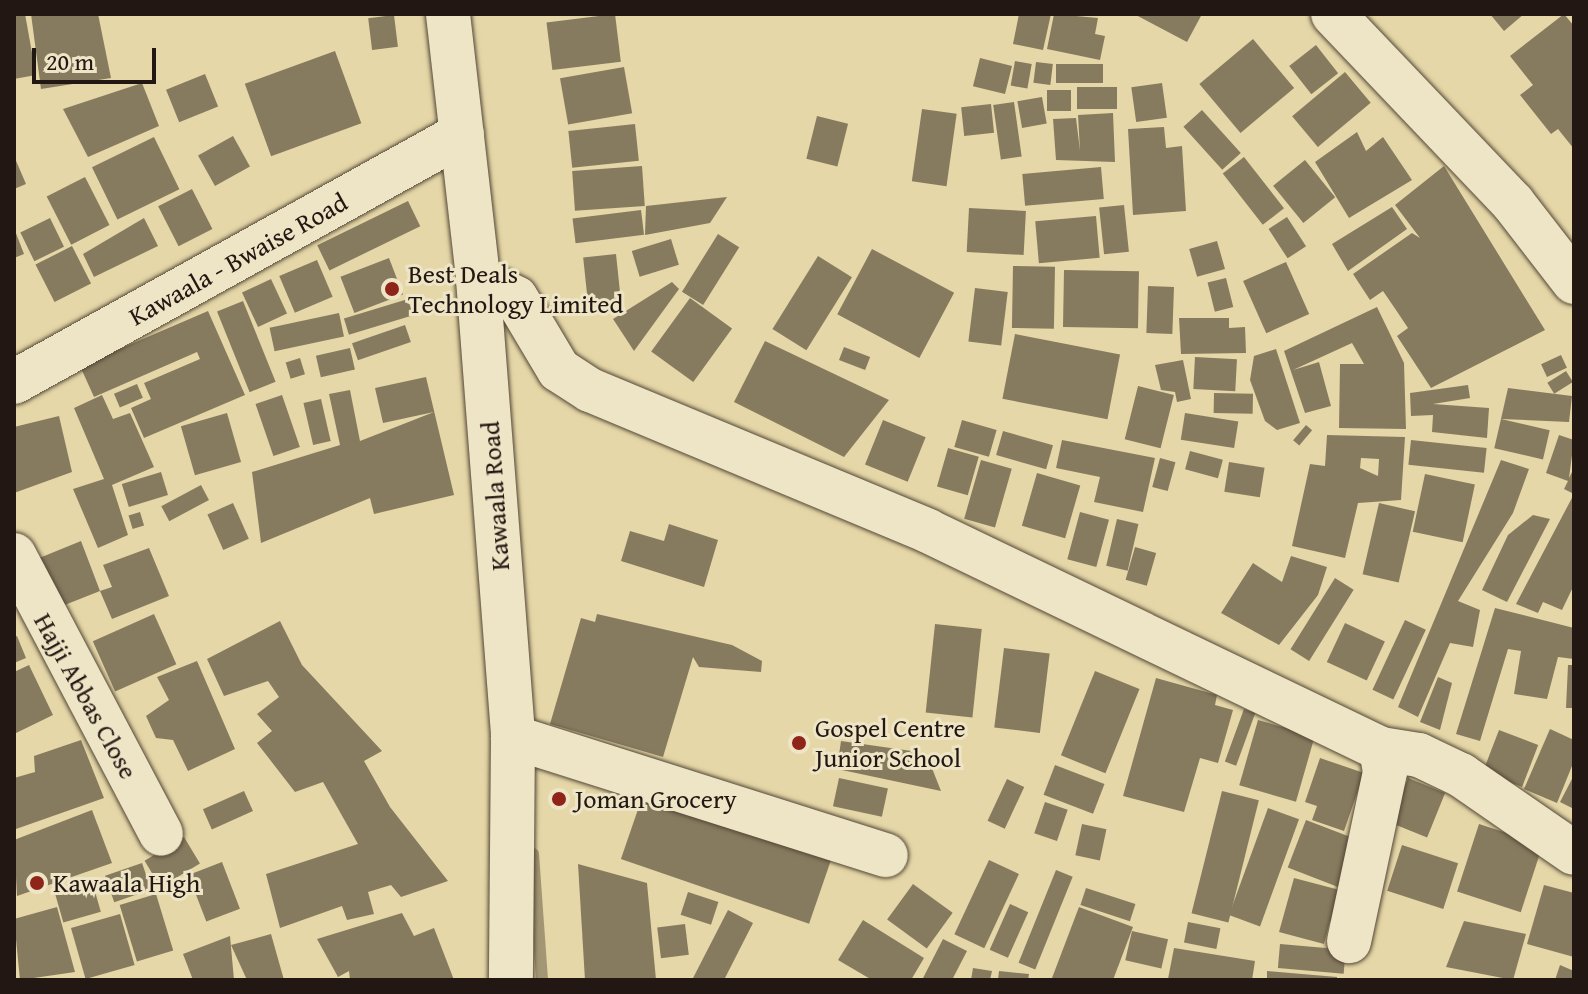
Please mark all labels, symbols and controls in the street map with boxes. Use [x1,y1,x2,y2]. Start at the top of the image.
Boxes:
scale bar [36,32,160,82]
text: 20 m [46,44,94,79]
street label: Kawaala - Bwaise Road [123,186,353,332]
place label: Best Deals Technology Limited [408,258,623,320]
marker: Best Deals Technology Limited [383,280,401,298]
street label: Kawaala Road [474,420,516,572]
street label: Hajji Abbas Close [28,608,144,784]
place label: Gospel Centre Junior School [815,712,966,774]
marker: Gospel Centre Junior School [790,734,808,752]
place label: Joman Grocery [575,783,737,815]
marker: Joman Grocery [550,790,568,808]
place label: Kawaala High [53,867,200,899]
marker: Kawaala High [28,874,46,892]

